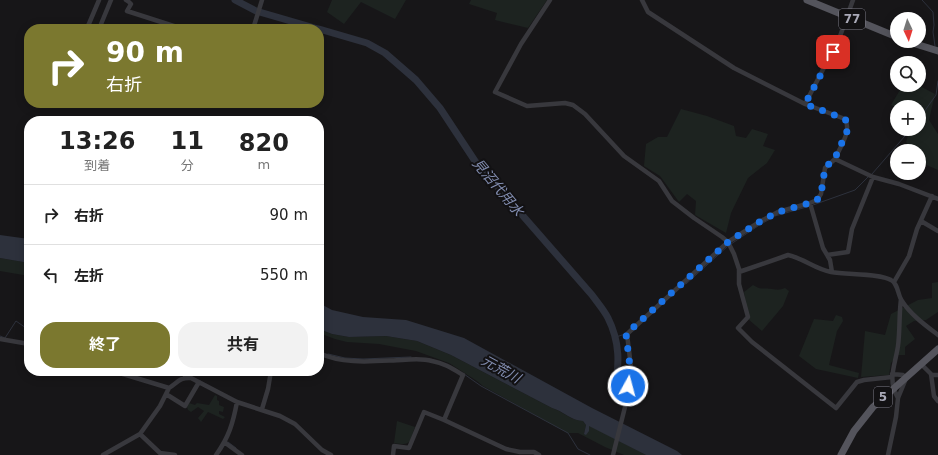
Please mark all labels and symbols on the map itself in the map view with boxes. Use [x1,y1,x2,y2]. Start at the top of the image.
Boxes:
road number: 77 [839,9,865,29]
north arrow [890,12,926,48]
pin [816,35,850,69]
water label: 見沼代用水 [469,155,528,220]
water label: 元荒川 [479,352,525,387]
position arrow [607,365,649,407]
road number: 5 [874,387,892,407]

